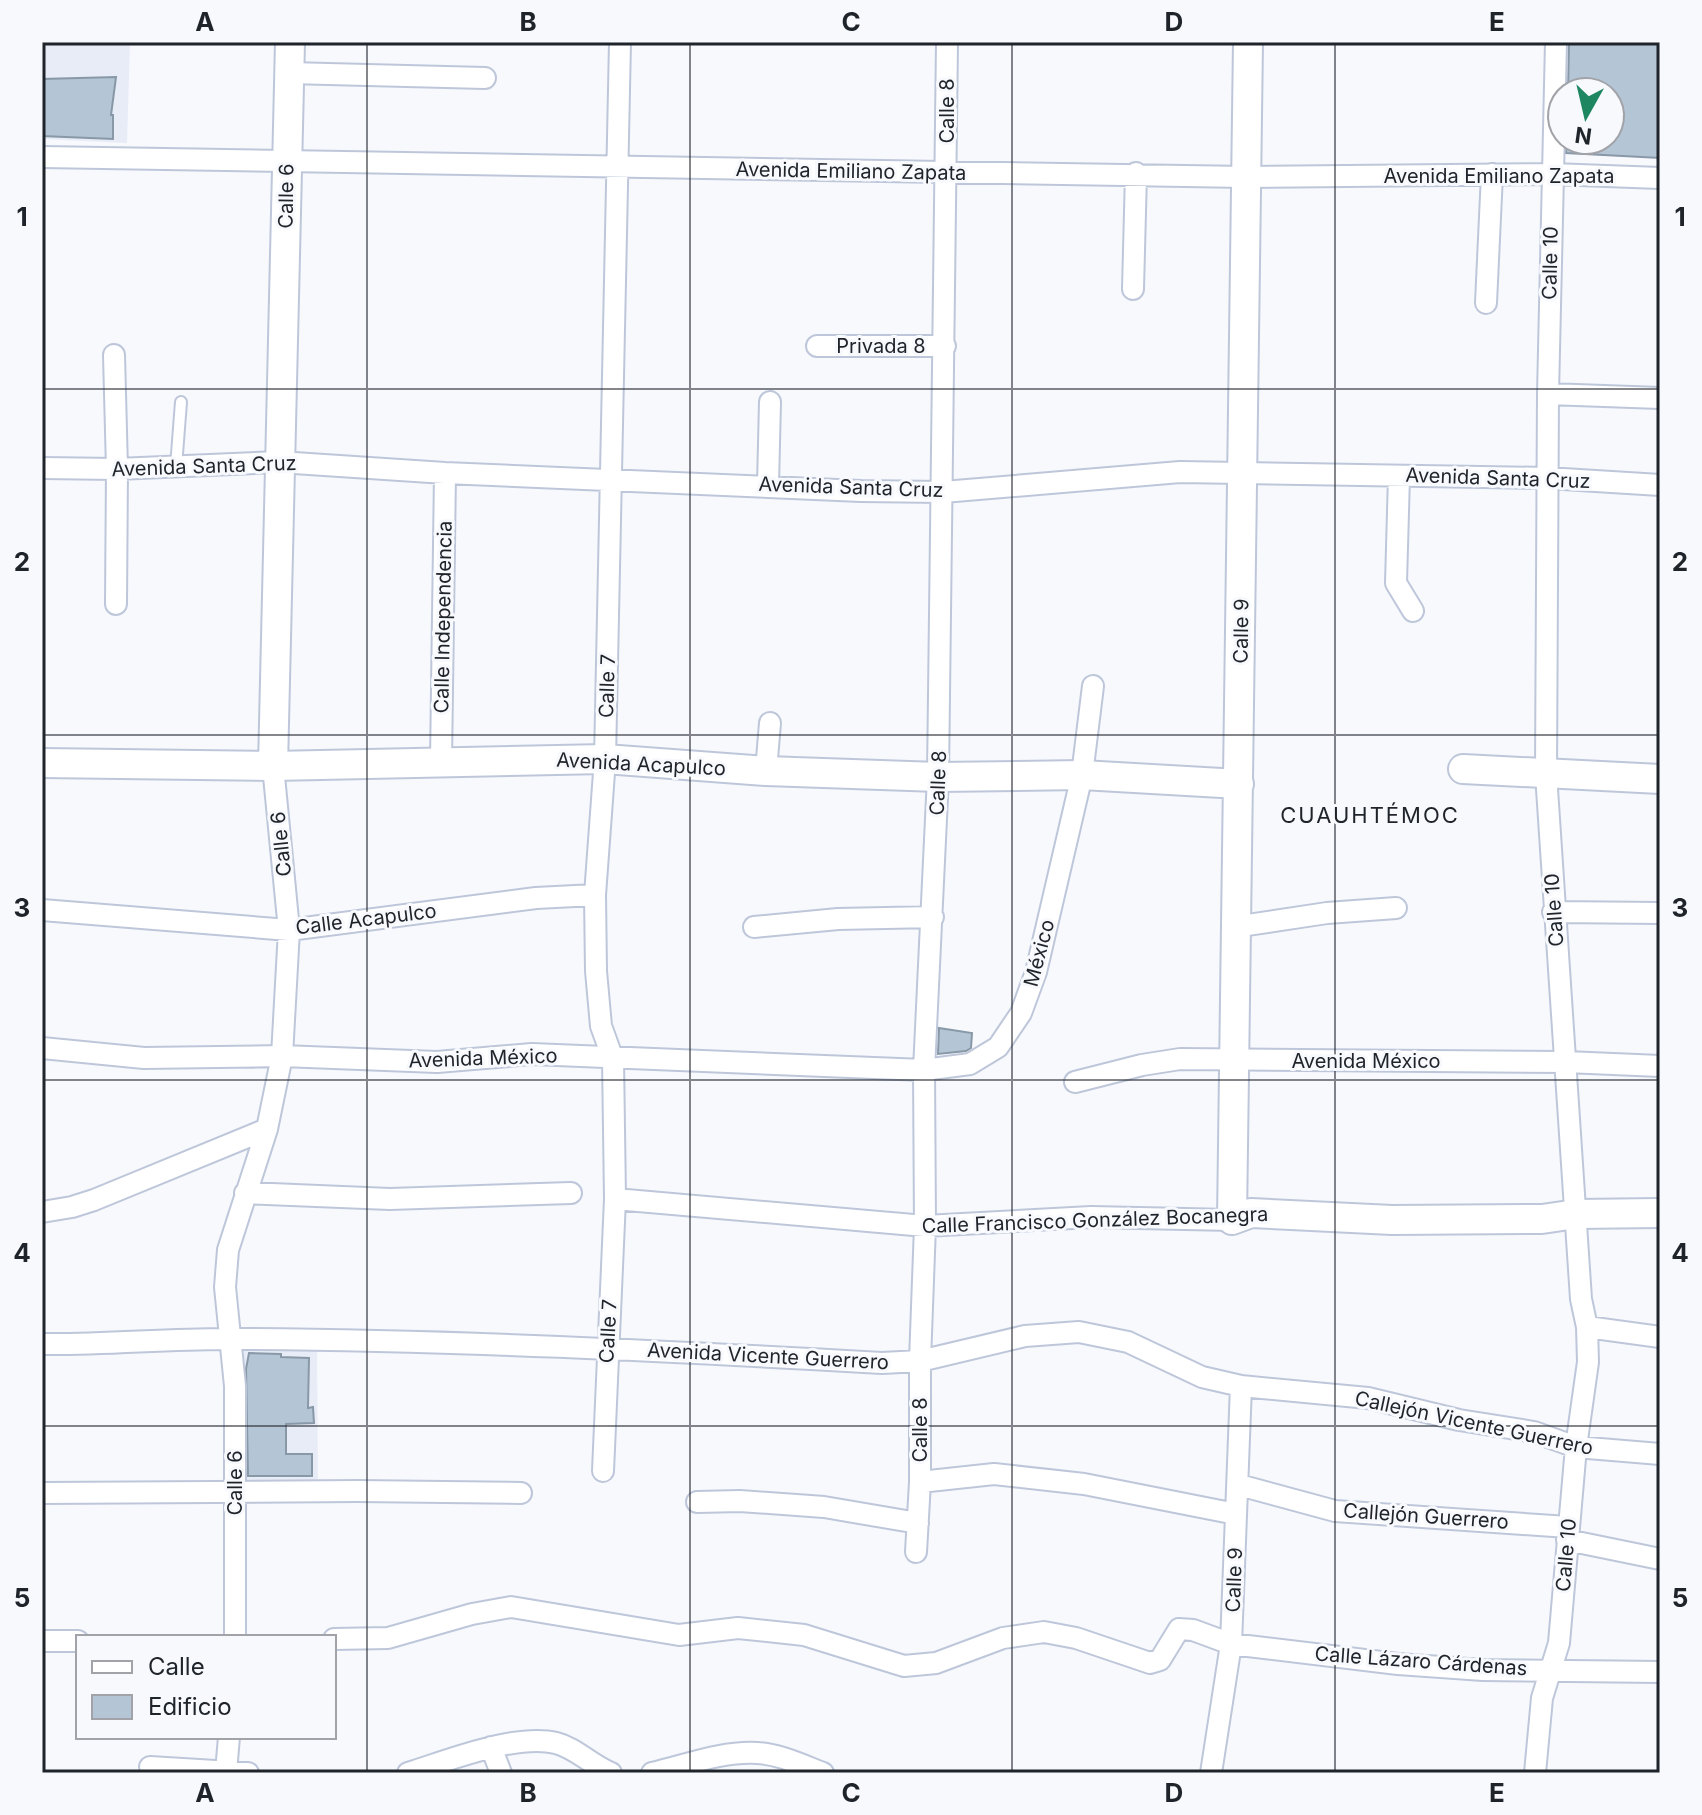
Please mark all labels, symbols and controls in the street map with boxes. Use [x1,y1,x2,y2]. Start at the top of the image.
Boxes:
text: A [195,6,215,37]
text: B [519,6,537,37]
text: C [841,6,861,37]
text: D [1165,6,1183,37]
text: E [1489,6,1505,37]
north arrow [1546,76,1626,156]
street label: Calle 8 [935,78,959,144]
text: N [1573,122,1593,150]
street label: Avenida Emiliano Zapata [735,157,967,185]
street label: Calle 6 [273,163,299,229]
street label: Avenida Emiliano Zapata [1384,164,1614,188]
text: 1 [16,201,28,232]
text: 1 [1674,201,1686,232]
street label: Calle 10 [1537,226,1563,300]
street label: Privada 8 [836,334,926,358]
street label: Avenida Santa Cruz [111,451,297,481]
street label: Avenida Santa Cruz [1405,463,1591,493]
street label: Avenida Santa Cruz [758,472,944,502]
street label: Calle Independencia [429,520,457,714]
text: 2 [14,546,30,577]
text: 2 [1672,546,1688,577]
street label: Calle 9 [1228,598,1254,664]
street label: Calle 7 [594,654,620,718]
street label: Avenida Acapulco [556,748,726,780]
street label: Calle 8 [925,750,951,816]
district label: CUAUHTÉMOC [1280,802,1460,828]
street label: Calle 6 [266,810,296,878]
street label: Calle 10 [1539,872,1569,948]
text: 3 [14,892,30,923]
text: 3 [1672,892,1688,923]
street label: Calle Acapulco [294,898,438,940]
street label: México [1019,917,1059,989]
street label: Avenida México [408,1043,558,1073]
street label: Avenida México [1291,1049,1441,1073]
street label: Calle Francisco González Bocanegra [921,1202,1269,1238]
text: 4 [13,1237,31,1268]
text: 4 [1671,1237,1689,1268]
street label: Calle 7 [594,1298,622,1364]
street label: Avenida Vicente Guerrero [646,1338,890,1374]
street label: Callejón Vicente Guerrero [1353,1386,1595,1460]
street label: Calle 8 [908,1397,932,1463]
street label: Calle 6 [223,1450,247,1516]
street label: Callejón Guerrero [1342,1498,1510,1534]
street label: Calle 10 [1551,1517,1581,1593]
street label: Calle 9 [1221,1547,1247,1613]
text: 5 [14,1582,30,1613]
text: 5 [1672,1582,1688,1613]
legend [76,1635,336,1739]
street label: Calle Lázaro Cárdenas [1314,1642,1528,1680]
text: Calle [148,1652,205,1681]
text: Edificio [148,1692,232,1721]
text: A [195,1777,215,1808]
text: B [519,1777,537,1808]
text: C [841,1777,861,1808]
text: D [1165,1777,1183,1808]
text: E [1489,1777,1505,1808]

